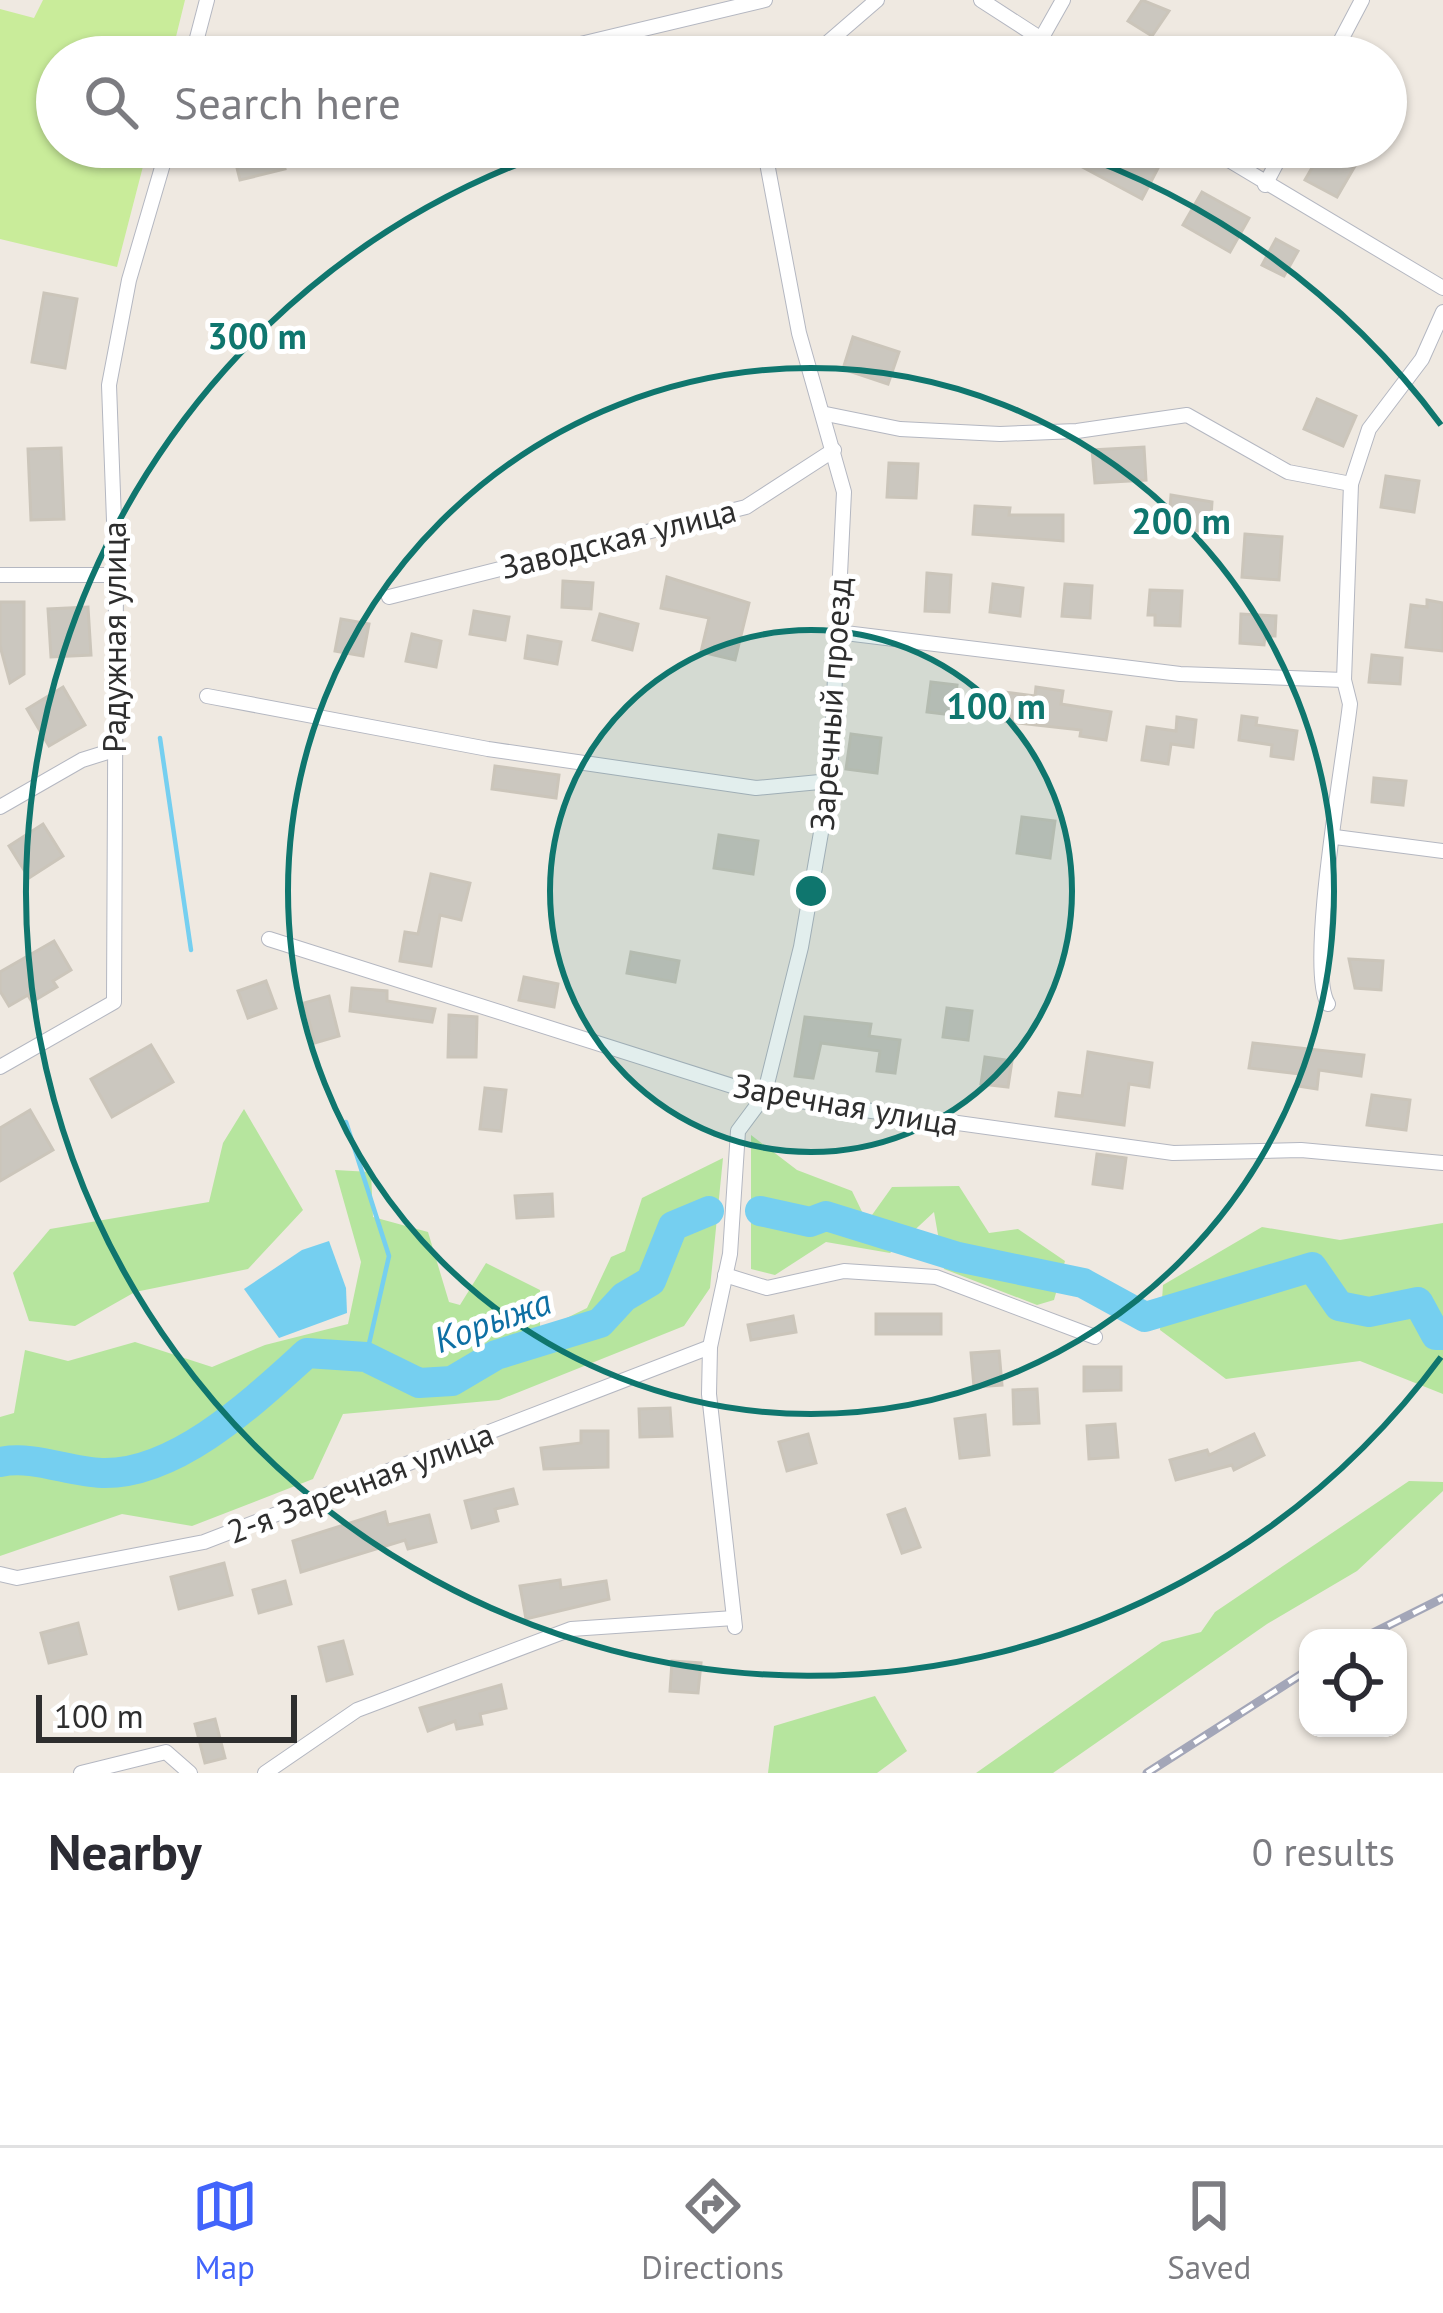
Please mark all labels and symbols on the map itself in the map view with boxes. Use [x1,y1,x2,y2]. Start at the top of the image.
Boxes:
text: 300 m [207,312,307,359]
street label: Заводская улица [496,488,740,588]
text: 200 m [1131,497,1231,544]
street label: Радужная улица [92,521,135,753]
street label: Заречный проезд [800,576,860,832]
text: 100 m [946,682,1046,729]
centre of rings [790,870,832,912]
street label: Заречная улица [730,1063,962,1145]
water label: Корыжа [427,1277,557,1363]
street label: 2-я Заречная улица [221,1411,499,1553]
scale bar [36,1689,297,1742]

